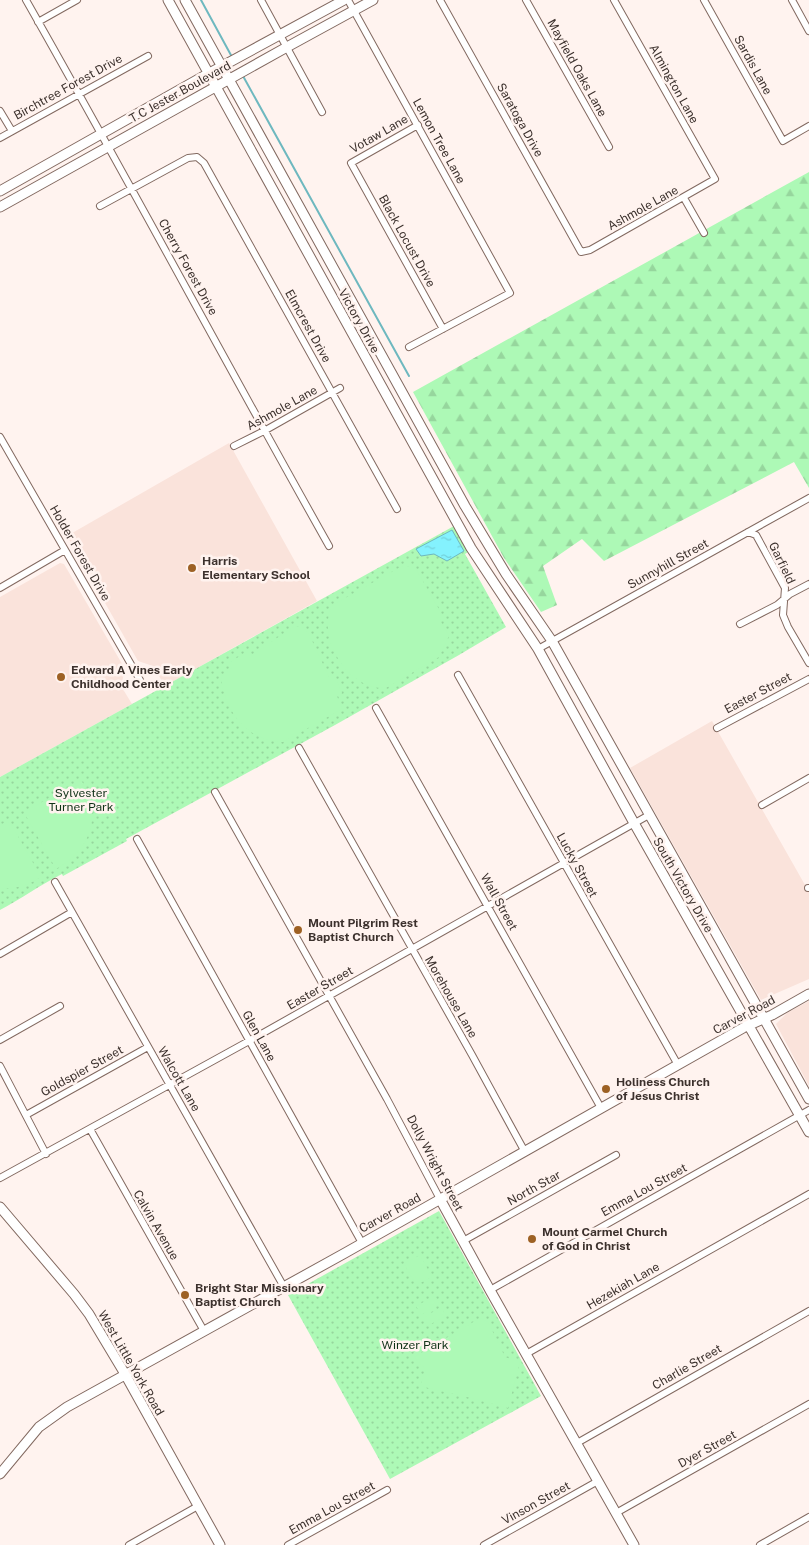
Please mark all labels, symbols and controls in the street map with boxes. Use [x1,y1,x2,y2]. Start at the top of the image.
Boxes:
street label: Mayfield Oaks Lane [544,17,610,119]
street label: Sardis Lane [731,33,775,97]
street label: Almington Lane [646,42,702,126]
street label: Birchtree Forest Drive [11,51,125,123]
street label: T C Jester Boulevard [127,58,233,126]
street label: Saratoga Drive [494,81,546,160]
street label: Lemon Tree Lane [410,96,468,186]
street label: Votaw Lane [348,112,411,156]
street label: Ashmole Lane [605,183,681,233]
street label: Black Locust Drive [376,192,438,290]
street label: Cherry Forest Drive [156,216,220,318]
street label: Victory Drive [336,286,383,356]
street label: Elmcrest Drive [282,287,334,365]
street label: Ashmole Lane [244,383,320,433]
street label: Holder Forest Drive [47,503,113,603]
street label: Sunnyhill Street [625,536,711,592]
street label: Garfield [766,540,798,586]
place label: Harris Elementary School [202,554,311,582]
marker: Harris Elementary School [186,562,198,574]
place label: Edward A Vines Early Childhood Center [71,663,193,691]
street label: Easter Street [722,669,794,717]
marker: Edward A Vines Early Childhood Center [55,671,67,683]
park label: Sylvester Turner Park [48,786,114,814]
street label: Lucky Street [554,830,601,900]
street label: South Victory Drive [650,835,716,935]
street label: Wall Street [478,871,520,933]
place label: Mount Pilgrim Rest Baptist Church [308,916,418,944]
marker: Mount Pilgrim Rest Baptist Church [292,924,304,936]
street label: Morehouse Lane [422,954,480,1041]
street label: Easter Street [285,963,356,1013]
street label: Carver Road [711,993,777,1037]
street label: Glen Lane [239,1008,279,1064]
street label: Goldspier Street [38,1042,126,1099]
street label: Walcott Lane [155,1044,203,1114]
place label: Holiness Church of Jesus Christ [616,1075,710,1103]
marker: Holiness Church of Jesus Christ [600,1083,612,1095]
street label: Dolly Wright Street [404,1113,466,1214]
street label: Emma Lou Street [599,1160,690,1219]
street label: North Star [505,1168,563,1208]
street label: Calvin Avenue [130,1188,182,1263]
street label: Carver Road [357,1190,423,1236]
place label: Mount Carmel Church of God in Christ [542,1225,667,1253]
marker: Mount Carmel Church of God in Christ [526,1233,538,1245]
street label: Hezekiah Lane [584,1259,662,1312]
place label: Bright Star Missionary Baptist Church [195,1281,324,1309]
marker: Bright Star Missionary Baptist Church [179,1289,191,1301]
street label: West Little York Road [95,1308,167,1418]
park label: Winzer Park [381,1338,449,1352]
street label: Charlie Street [650,1341,724,1392]
street label: Dyer Street [676,1427,739,1471]
street label: Emma Lou Street [287,1478,378,1537]
street label: Vinson Street [499,1478,573,1527]

